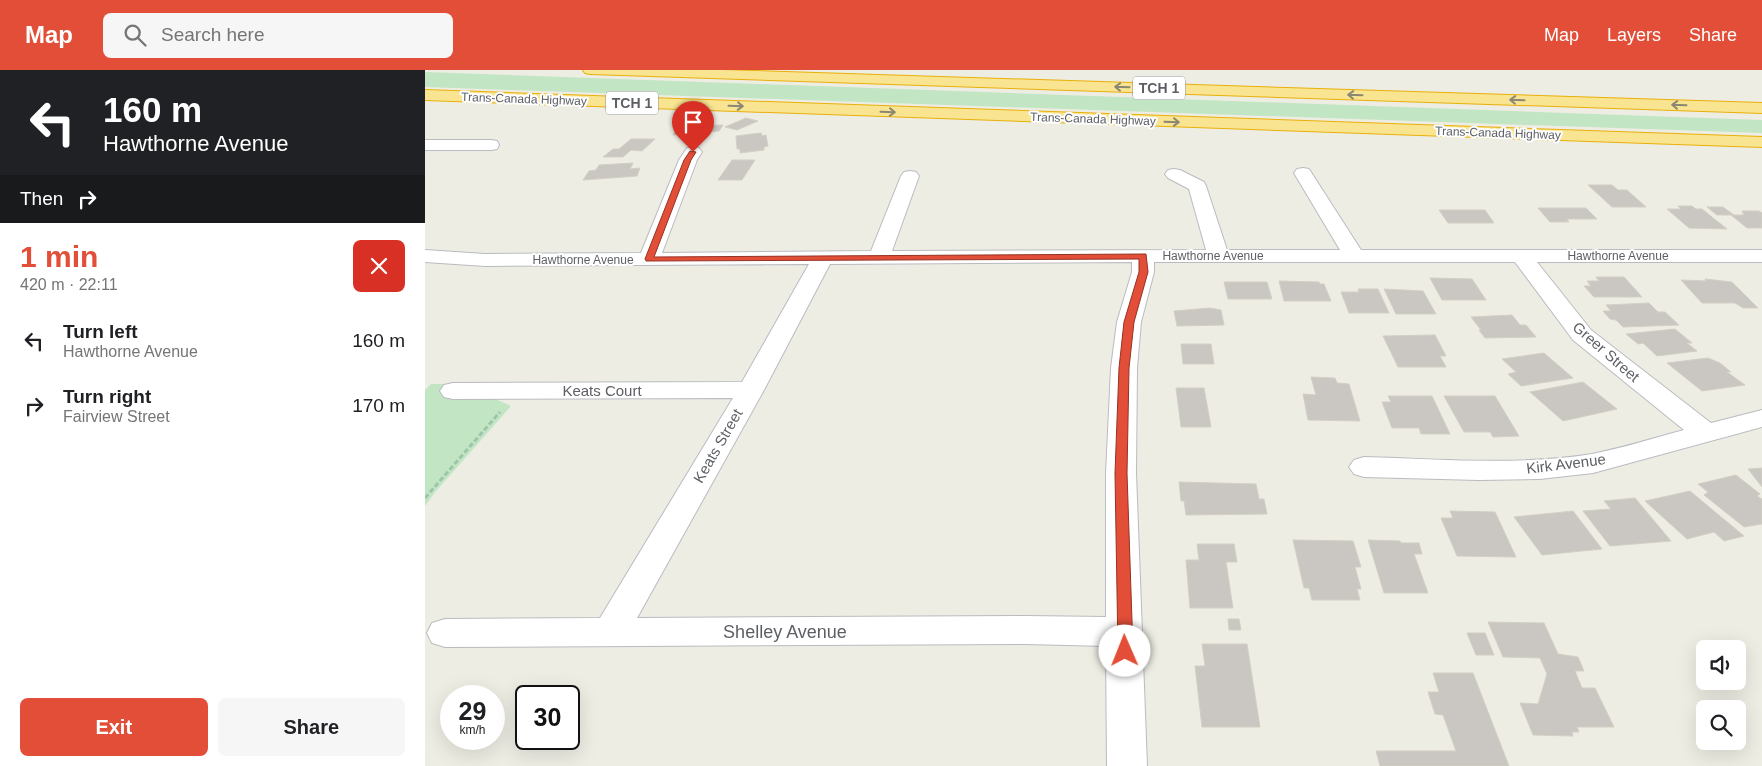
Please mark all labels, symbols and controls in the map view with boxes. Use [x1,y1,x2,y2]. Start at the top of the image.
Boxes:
search box [103,13,453,58]
text: Map [25,21,73,48]
icon: search [121,21,149,49]
text: Search here [161,24,265,45]
text: Map [1544,25,1579,45]
text: Layers [1607,25,1661,45]
text: Share [1689,25,1737,45]
road number: TCH 1 [1133,77,1185,100]
one-way arrow [1114,82,1130,92]
icon: left [20,90,85,155]
text: 160 m [103,90,202,129]
street label: Trans-Canada Highway [461,90,587,108]
one-way arrow [1347,90,1363,99]
road number: TCH 1 [606,92,658,114]
one-way arrow [1509,95,1525,104]
one-way arrow [1672,100,1688,110]
pin [672,101,714,152]
one-way arrow [728,102,744,111]
one-way arrow [879,107,895,117]
icon: arrive [679,108,707,136]
street label: Trans-Canada Highway [1030,110,1156,128]
one-way arrow [1164,118,1180,127]
street label: Trans-Canada Highway [1435,124,1561,142]
text: Hawthorne Avenue [103,131,289,156]
icon: right [73,185,101,213]
text: Then [20,188,63,209]
text: 1 min [20,240,98,273]
button: close [353,240,405,292]
street label: Hawthorne Avenue [1162,249,1264,263]
street label: Hawthorne Avenue [1567,249,1669,263]
street label: Hawthorne Avenue [532,253,634,267]
text: 420 m · 22:11 [20,276,118,293]
street label: Greer Street [1570,318,1644,386]
text: Turn left [63,321,138,342]
icon: left [20,327,48,355]
text: 160 m [352,330,405,351]
text: Hawthorne Avenue [63,343,198,360]
street label: Keats Court [562,382,642,399]
text: Turn right [63,386,151,407]
icon: right [20,392,48,420]
text: 170 m [352,395,405,416]
street label: Keats Street [690,405,746,486]
text: Fairview Street [63,408,170,425]
street label: Kirk Avenue [1525,450,1607,477]
street label: Shelley Avenue [723,622,847,642]
position arrow [1098,624,1150,676]
map controls [1696,640,1746,750]
button: sound [1696,640,1746,690]
speed limit sign: 30 [515,685,580,750]
text: 29 [459,697,486,725]
button: Exit [20,698,208,756]
button: Share [218,698,405,756]
button: search [1696,700,1746,750]
text: km/h [459,723,486,737]

